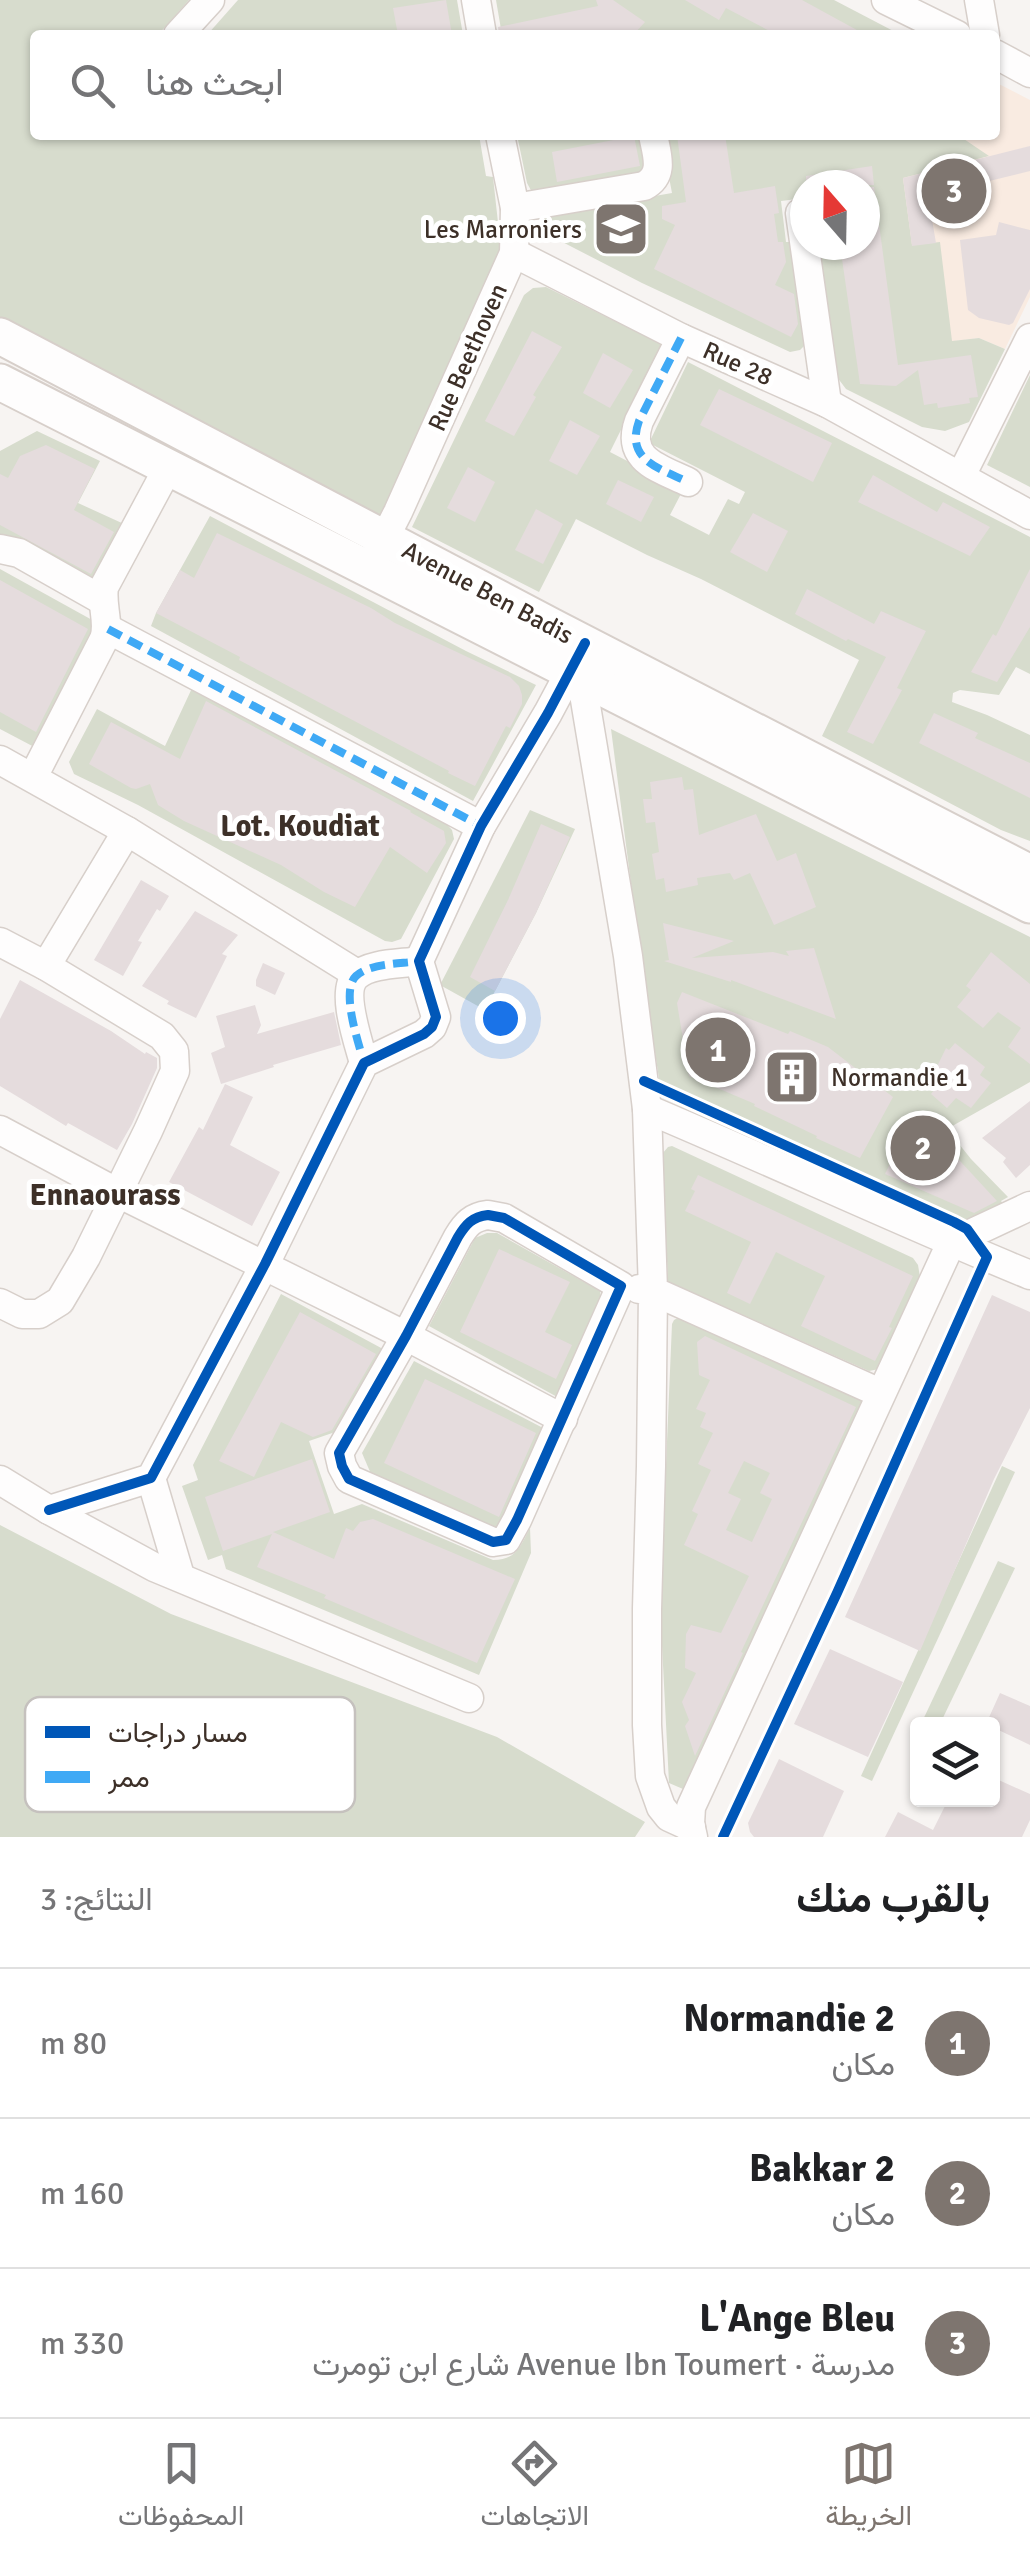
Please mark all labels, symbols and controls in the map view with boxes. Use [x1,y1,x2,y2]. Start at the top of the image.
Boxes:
search box [30,30,1000,140]
icon: search [65,58,120,113]
text: ابحث هنا [145,59,284,106]
pin: 3 [922,154,986,228]
north arrow [790,170,880,260]
school or university icon: Les Marroniers [591,199,651,259]
place label: Les Marroniers [424,214,582,245]
street label: Rue Beethoven [421,278,514,436]
street label: Rue 28 [698,334,777,392]
street label: Avenue Ben Badis [397,534,579,651]
district label: Lot. Koudiat [220,808,380,845]
your location [475,993,526,1044]
pin: 1 [686,1012,750,1088]
building icon: Normandie 1 [762,1047,822,1107]
place label: Normandie 1 [831,1062,968,1093]
pin: 2 [890,1110,956,1186]
district label: Ennaourass [30,1177,180,1214]
legend [25,1697,355,1812]
text: مسار دراجات [108,1716,248,1750]
map controls [910,1717,1000,1807]
button: layers [910,1717,1000,1807]
text: ممر [107,1761,150,1795]
text: بالقرب منك [796,1873,990,1924]
text: النتائج: 3 [40,1880,153,1919]
text: Normandie 2 [683,1995,895,2042]
text: 80 m [40,2024,107,2063]
text: 1 [949,2024,966,2063]
text: مكان [832,2045,895,2084]
text: Bakkar 2 [749,2145,895,2192]
text: 160 m [40,2174,124,2213]
text: 2 [949,2174,966,2213]
text: مكان [832,2195,895,2234]
text: L'Ange Bleu [699,2295,895,2342]
text: 330 m [40,2324,124,2363]
text: 3 [949,2324,966,2363]
text: مدرسة · Avenue Ibn Toumert شارع ابن تومرت [312,2345,895,2384]
tab: المحفوظات [118,2436,244,2540]
tab: الاتجاهات [480,2436,589,2540]
tab: الخريطة [825,2436,912,2540]

